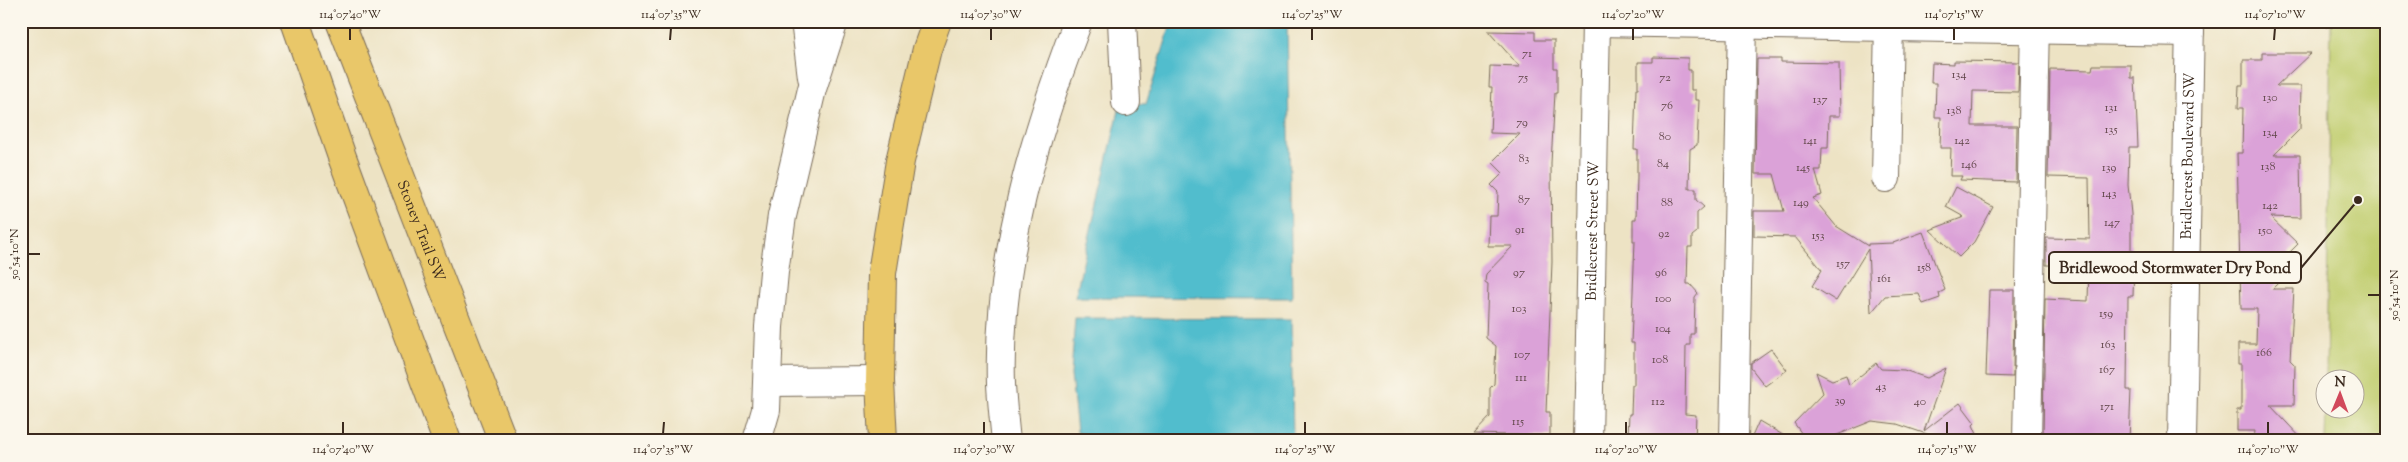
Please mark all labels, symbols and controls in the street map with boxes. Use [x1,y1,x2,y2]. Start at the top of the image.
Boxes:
text: 114°07'40"W [319,6,382,24]
text: 114°07'35"W [641,6,702,24]
text: 114°07'30"W [960,6,1023,24]
text: 114°07'25"W [1282,6,1343,24]
text: 114°07'20"W [1602,6,1665,24]
text: 114°07'15"W [1924,6,1984,24]
text: 114°07'10"W [2245,6,2306,24]
house number: 71 [1522,45,1532,63]
house number: 134 [1952,66,1966,84]
house number: 75 [1518,69,1528,87]
house number: 72 [1659,69,1671,87]
street label: Bridlecrest Boulevard SW [2177,72,2201,240]
house number: 130 [2262,89,2278,107]
house number: 137 [1813,91,1827,109]
house number: 76 [1661,97,1673,115]
house number: 131 [2104,99,2118,117]
house number: 138 [1947,102,1961,120]
house number: 79 [1516,114,1528,132]
house number: 135 [2104,121,2118,139]
house number: 134 [2263,124,2277,142]
house number: 80 [1659,128,1671,146]
house number: 141 [1803,132,1817,150]
house number: 142 [1954,132,1970,150]
house number: 83 [1519,150,1530,168]
house number: 84 [1657,155,1669,173]
house number: 146 [1961,156,1977,174]
house number: 138 [2261,158,2275,176]
house number: 145 [1796,159,1810,177]
house number: 139 [2102,159,2116,177]
street label: Bridlecrest Street SW [1582,161,1605,301]
street label: Stoney Trail SW [391,177,449,285]
house number: 143 [2102,185,2117,203]
house number: 87 [1518,191,1530,209]
house number: 88 [1661,194,1673,212]
house number: 149 [1793,194,1809,212]
house number: 142 [2262,197,2278,215]
house number: 147 [2104,214,2120,232]
house number: 91 [1515,221,1525,239]
house number: 150 [2258,222,2272,240]
house number: 92 [1658,225,1670,243]
house number: 153 [1811,227,1825,245]
text: 50°54'10"N [6,228,24,281]
callout: Bridlewood Stormwater Dry Pond [2049,252,2301,283]
house number: 157 [1836,255,1850,273]
text: Bridlewood Stormwater Dry Pond [2059,258,2292,281]
house number: 158 [1917,259,1931,277]
house number: 97 [1513,264,1525,282]
house number: 96 [1655,264,1667,282]
text: 50°54'10"N [2386,269,2404,322]
house number: 161 [1877,270,1891,288]
house number: 100 [1655,290,1671,308]
house number: 103 [1511,300,1527,318]
house number: 159 [2099,305,2113,323]
house number: 104 [1655,320,1671,338]
house number: 163 [2101,336,2116,354]
house number: 166 [2256,344,2272,362]
house number: 107 [1514,346,1530,364]
house number: 108 [1652,351,1668,369]
house number: 167 [2099,361,2115,379]
house number: 111 [1515,369,1527,387]
north arrow [2316,370,2366,420]
text: N [2334,373,2346,393]
house number: 43 [1876,378,1887,396]
house number: 39 [1835,392,1845,410]
house number: 112 [1651,393,1665,411]
house number: 40 [1914,393,1926,411]
house number: 171 [2100,398,2114,416]
house number: 115 [1512,413,1524,431]
text: 114°07'40"W [312,441,375,459]
text: 114°07'35"W [633,441,694,459]
text: 114°07'30"W [953,441,1016,459]
text: 114°07'25"W [1275,441,1336,459]
text: 114°07'20"W [1595,441,1658,459]
text: 114°07'15"W [1917,441,1977,459]
text: 114°07'10"W [2238,441,2299,459]

